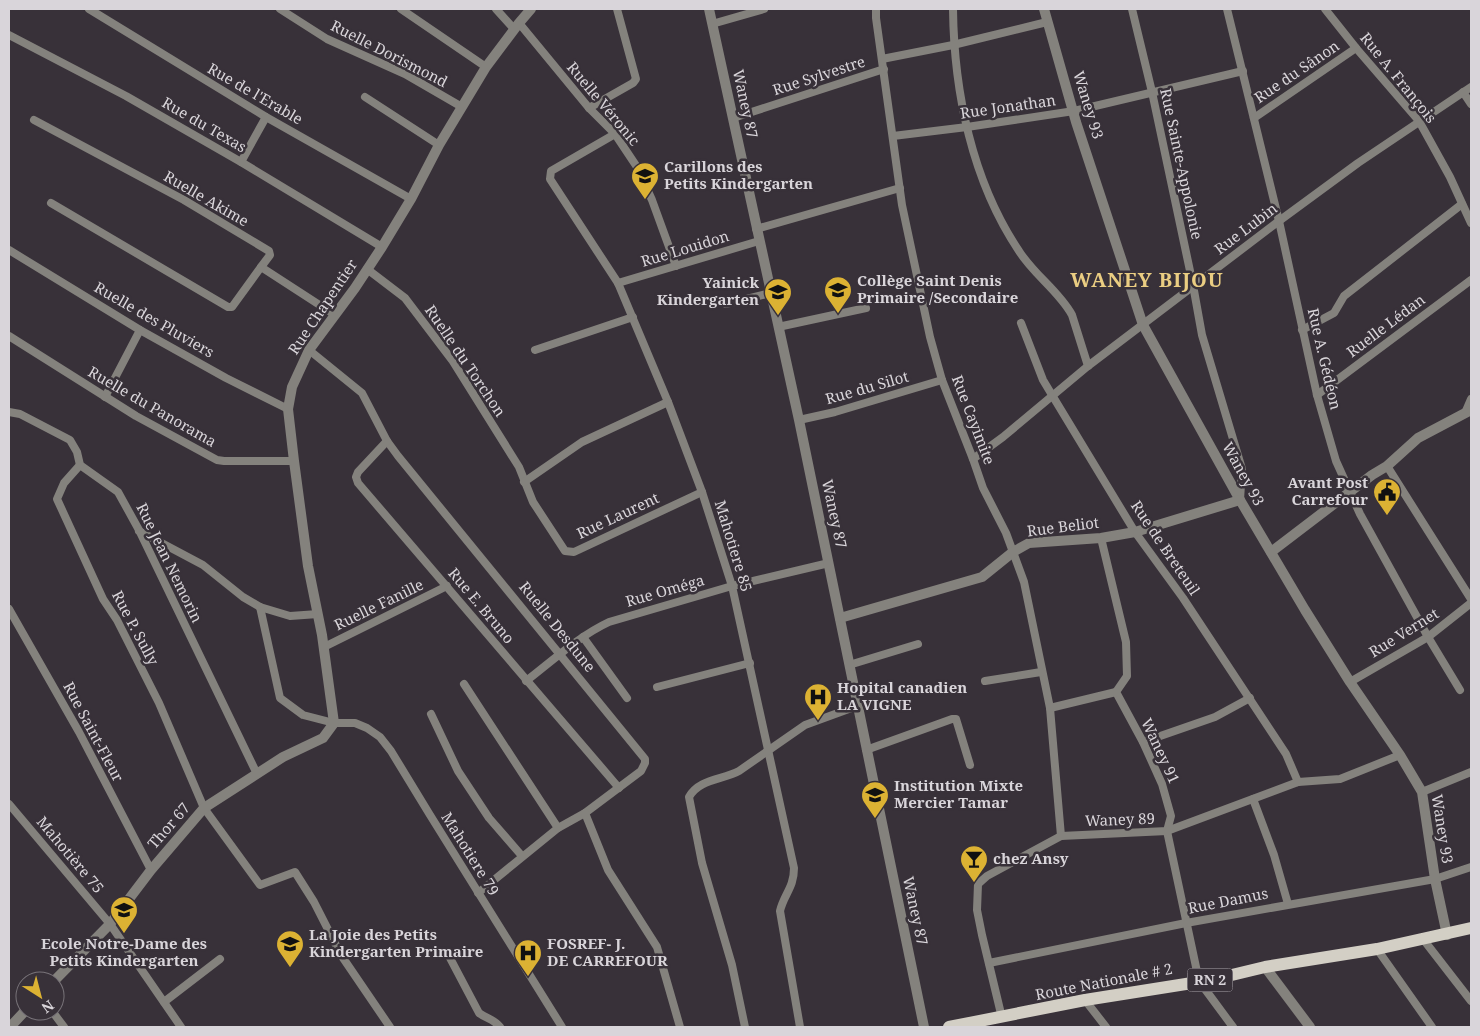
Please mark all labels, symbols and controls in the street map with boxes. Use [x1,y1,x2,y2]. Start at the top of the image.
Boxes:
street label: Ruelle Dorismond [328,15,451,91]
street label: Rue A. François [1356,28,1442,127]
street label: Rue du Sânon [1250,35,1343,107]
street label: Rue Sylvestre [770,51,867,99]
street label: Ruelle Véronic [563,57,645,149]
street label: Rue de l'Erable [204,58,307,129]
street label: Waney 87 [729,68,763,140]
street label: Waney 93 [1069,68,1109,141]
street label: Rue Sainte-Appolonie [1156,87,1208,241]
street label: Rue Jonathan [959,89,1057,123]
street label: Rue du Texas [159,92,251,156]
place label: Carillons des Petits Kindergarten [664,156,813,193]
school or university icon: Carillons des Petits Kindergarten [630,161,660,200]
street label: Ruelle Akime [160,166,253,231]
street label: Rue Lubin [1210,198,1281,258]
street label: Rue Louidon [638,225,732,271]
street label: Rue Chapentier [283,255,361,358]
district label: WANEY BIJOU [1070,266,1224,293]
place label: Collège Saint Denis Primaire /Secondaire [857,270,1018,307]
place label: Yainick Kindergarten [657,272,759,309]
school or university icon: Collège Saint Denis Primaire /Secondaire [823,275,853,314]
street label: Ruelle des Pluviers [91,277,218,362]
school or university icon: Yainick Kindergarten [763,277,793,316]
street label: Ruelle Lédan [1342,289,1429,361]
street label: Ruelle du Torchon [421,301,511,420]
street label: Rue A. Gédéon [1304,306,1346,412]
street label: Ruelle du Panorama [85,361,220,451]
street label: Rue du Silot [823,366,911,408]
street label: Rue Cayimite [948,372,1000,467]
street label: Waney 93 [1218,438,1270,509]
place label: Avant Post Carrefour [1287,472,1368,509]
public building icon: Avant Post Carrefour [1372,477,1402,516]
street label: Waney 87 [818,478,852,550]
street label: Rue Laurent [573,487,662,543]
street label: Rue de Breteuil [1127,496,1205,599]
street label: Mahotiere 85 [711,498,757,594]
street label: Rue Jean Nemorin [132,500,208,626]
street label: Rue Beliot [1026,512,1100,540]
street label: Rue E. Bruno [444,563,519,647]
street label: Rue Oméga [623,569,706,611]
street label: Ruelle Fanille [331,574,427,634]
street label: Ruelle Desdune [515,577,600,676]
street label: Rue P. Sully [108,587,164,669]
street label: Rue Vernet [1365,603,1442,661]
place label: Hopital canadien LA VIGNE [837,677,967,714]
street label: Rue Saint-Fleur [59,678,129,785]
hospital icon: Hopital canadien LA VIGNE [803,682,833,721]
street label: Waney 91 [1137,715,1185,787]
place label: Institution Mixte Mercier Tamar [894,775,1023,812]
school or university icon: Institution Mixte Mercier Tamar [860,780,890,819]
street label: Waney 93 [1428,793,1458,865]
street label: Thor 67 [143,798,194,853]
street label: Mahotiere 79 [437,808,504,899]
street label: Waney 89 [1085,808,1155,830]
street label: Mahotière 75 [33,812,109,897]
bar icon: chez Ansy [959,844,989,883]
place label: chez Ansy [993,848,1069,868]
street label: Waney 87 [899,875,933,947]
street label: Rue Damus [1186,882,1270,918]
school or university icon: Ecole Notre-Dame des Petits Kindergarten [109,895,139,934]
place label: La Joie des Petits Kindergarten Primaire [309,924,483,961]
school or university icon: La Joie des Petits Kindergarten Primaire [275,929,305,968]
place label: Ecole Notre-Dame des Petits Kindergarten [41,933,207,970]
place label: FOSREF- J. DE CARREFOUR [547,933,668,970]
hospital icon: FOSREF- J. DE CARREFOUR [513,938,543,977]
street label: Route Nationale # 2 [1034,958,1174,1004]
road number: RN 2 [1188,968,1232,992]
north arrow [15,971,65,1021]
text: N [38,996,58,1018]

